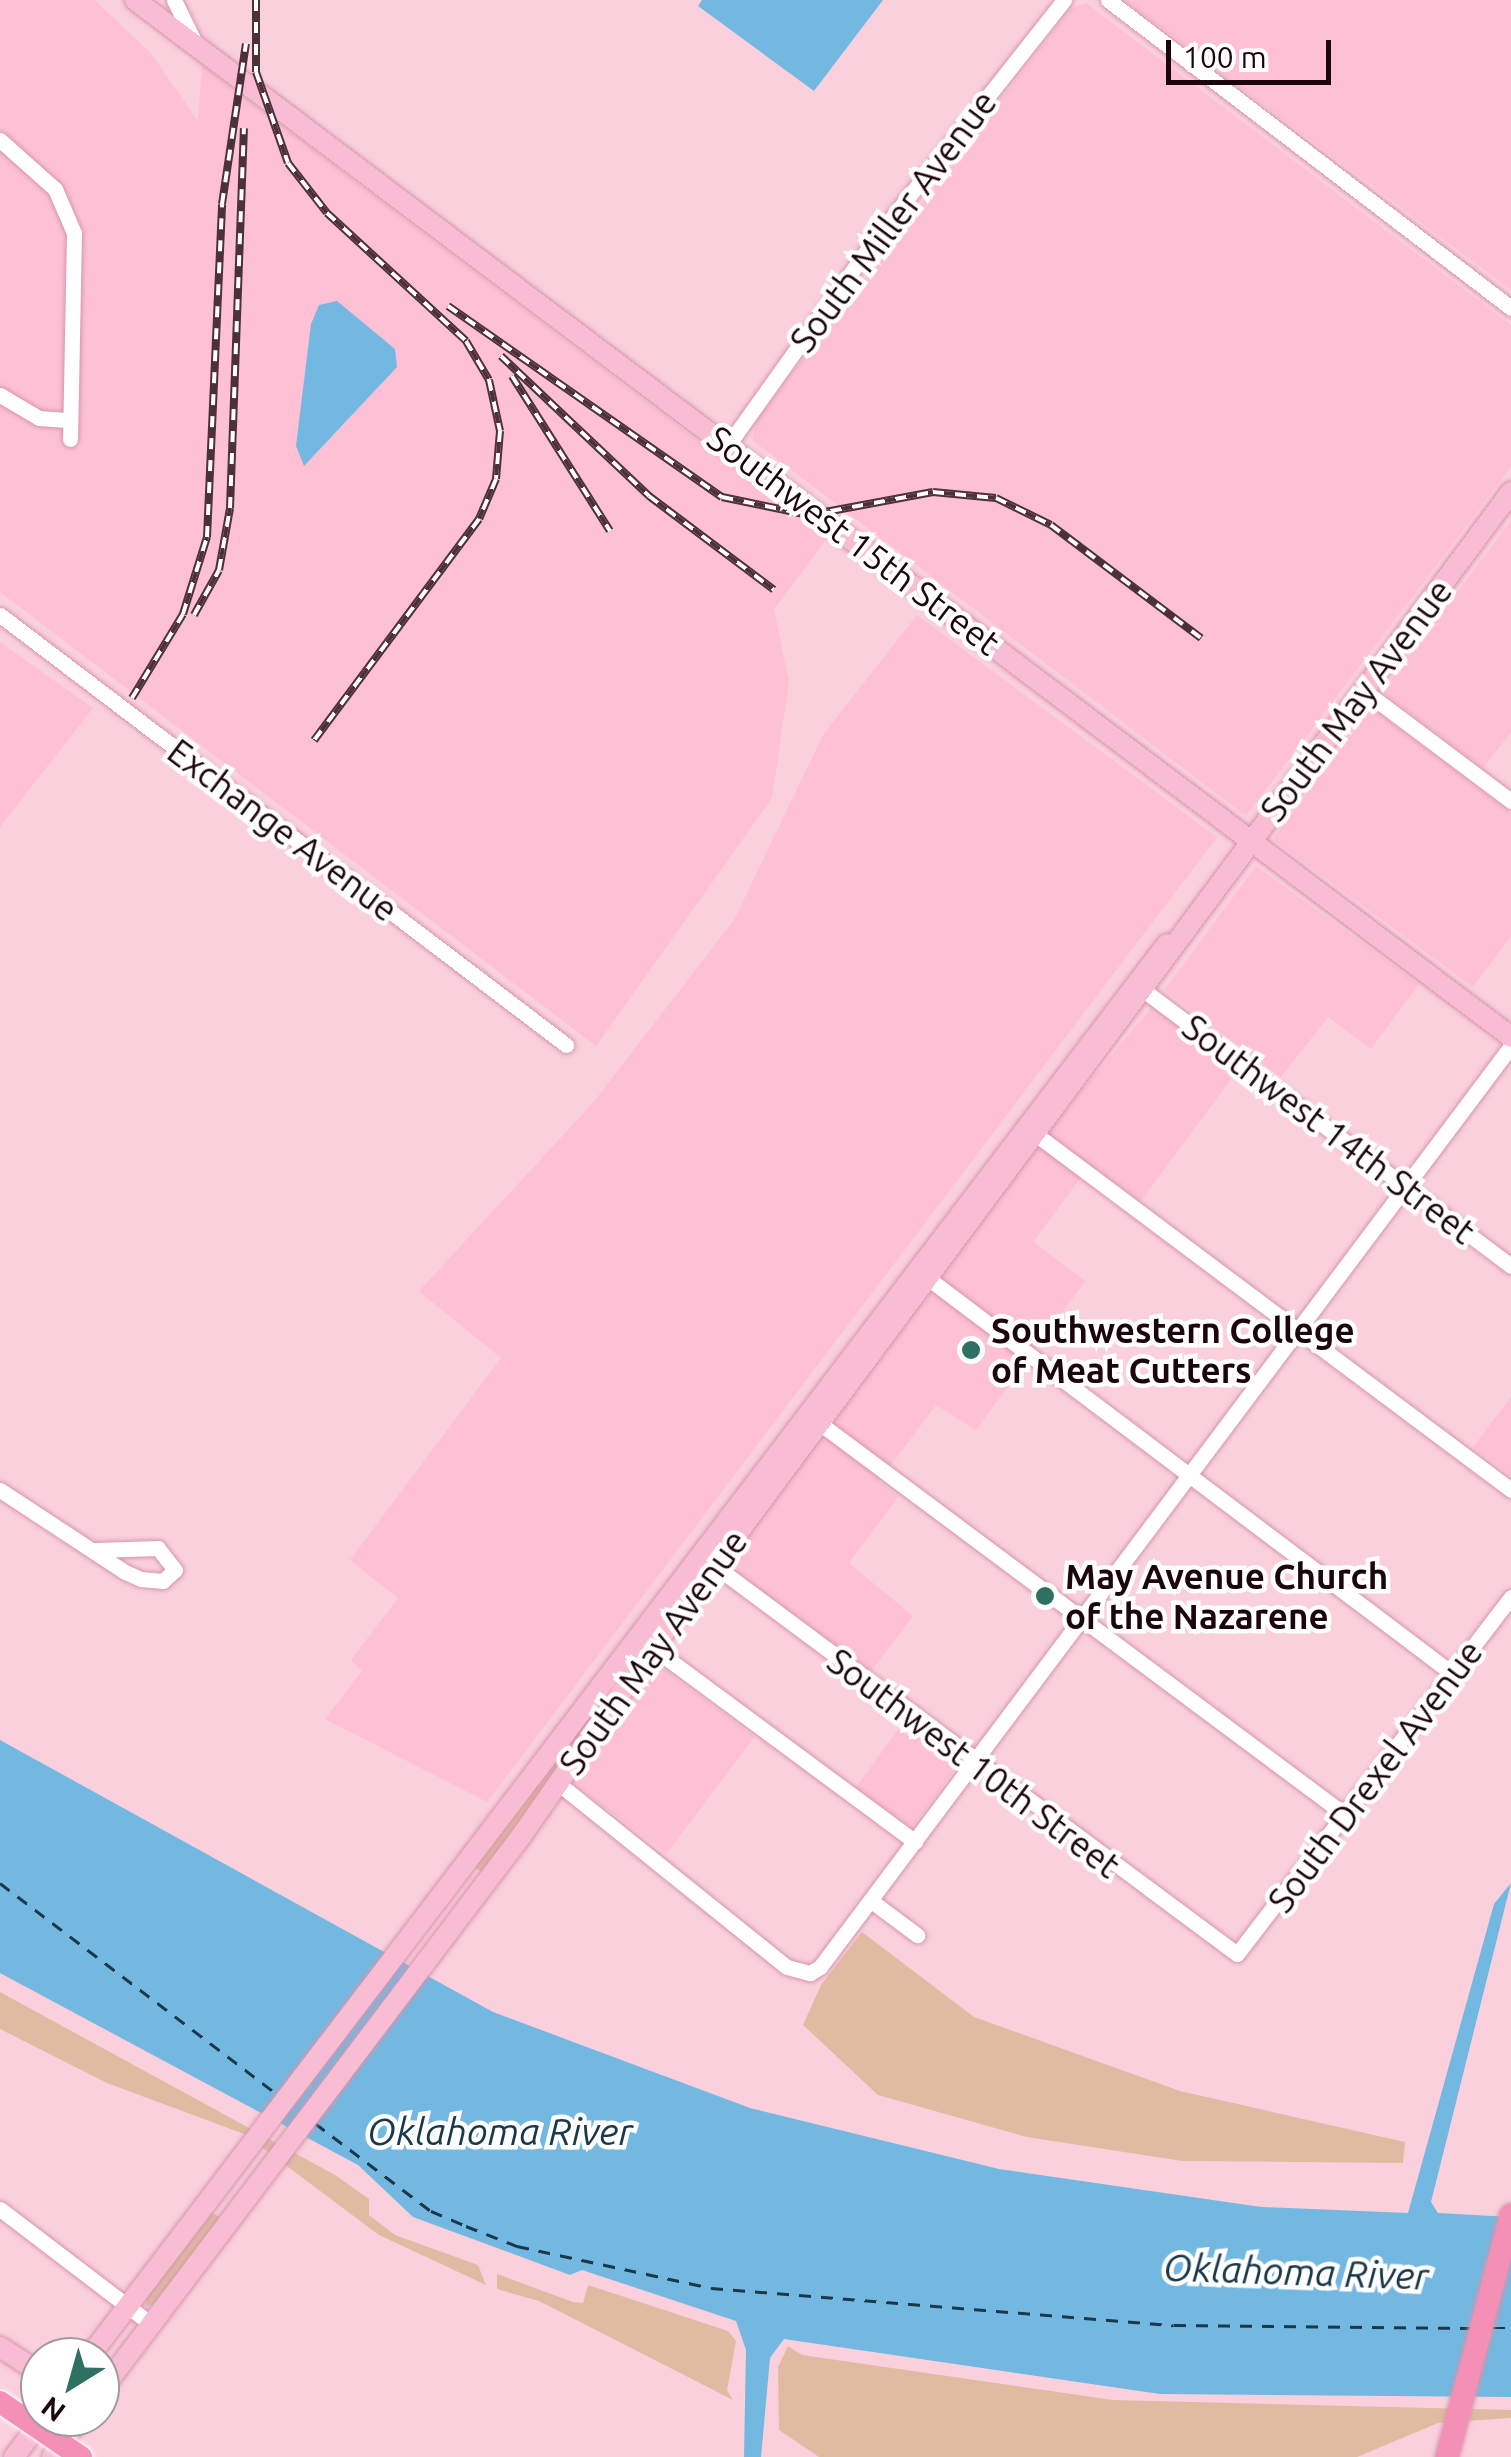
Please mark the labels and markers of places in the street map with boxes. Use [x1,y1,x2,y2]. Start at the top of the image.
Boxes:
place label: Southwestern College of Meat Cutters [991,1309,1355,1391]
marker: Southwestern College of Meat Cutters [960,1339,982,1361]
place label: May Avenue Church of the Nazarene [1065,1555,1388,1637]
marker: May Avenue Church of the Nazarene [1034,1585,1056,1607]

